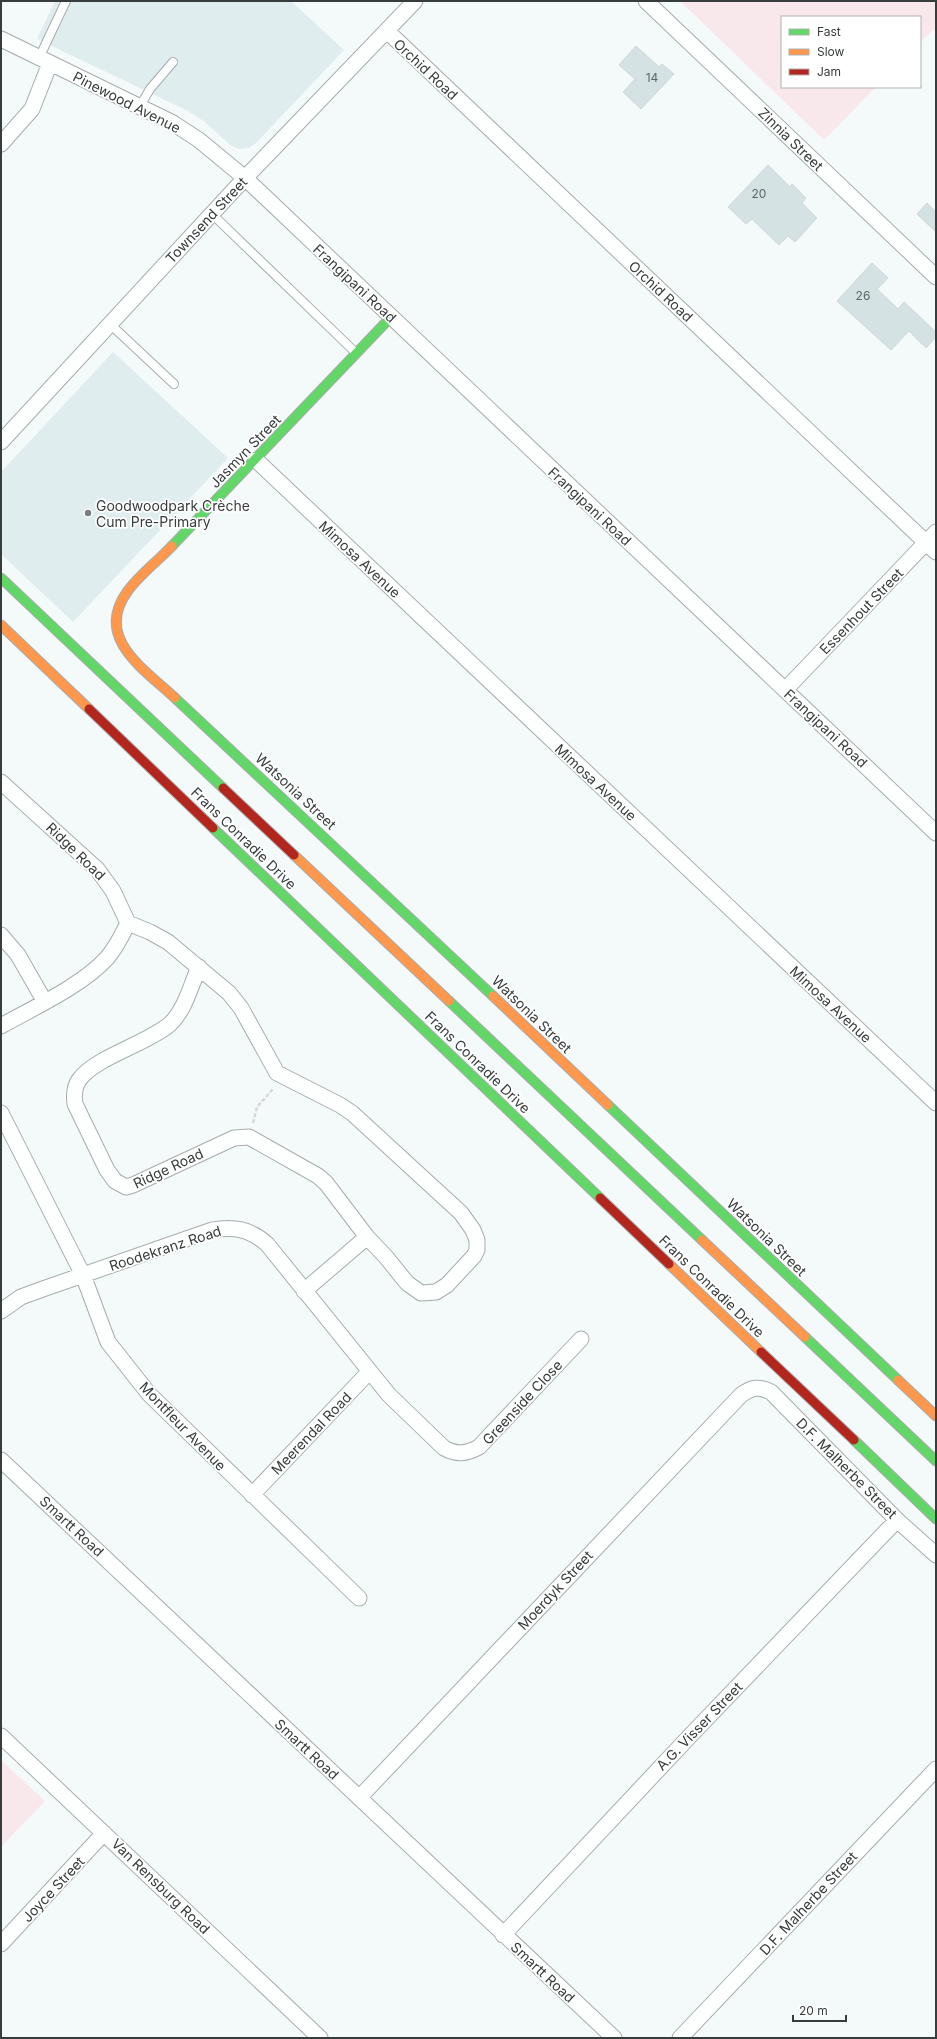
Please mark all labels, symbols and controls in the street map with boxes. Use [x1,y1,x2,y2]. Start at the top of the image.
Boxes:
legend [781,16,921,88]
text: Fast [817,24,841,39]
street label: Orchid Road [390,35,462,103]
text: Slow [817,44,845,59]
text: Jam [817,64,841,79]
street label: Pinewood Avenue [70,68,184,136]
house number: 14 [646,70,659,85]
street label: Zinnia Street [755,104,827,174]
street label: Townsend Street [162,173,251,267]
house number: 20 [752,186,766,201]
street label: Frangipani Road [310,240,400,326]
street label: Orchid Road [625,257,697,325]
house number: 26 [856,288,870,303]
street label: Jasmyn Street [206,411,284,491]
street label: Frangipani Road [545,463,635,549]
place label: Goodwoodpark Crèche Cum Pre-Primary [96,497,250,530]
marker: Goodwoodpark Crèche Cum Pre-Primary [83,508,93,518]
street label: Mimosa Avenue [316,517,404,601]
street label: Essenhout Street [816,564,907,657]
street label: Frangipani Road [781,685,871,771]
street label: Mimosa Avenue [552,740,640,824]
street label: Watsonia Street [252,749,340,833]
street label: Frans Conradie Drive [188,783,300,893]
street label: Ridge Road [43,819,109,883]
street label: Mimosa Avenue [787,962,875,1046]
street label: Watsonia Street [489,972,576,1057]
street label: Frans Conradie Drive [422,1007,534,1117]
street label: Ridge Road [130,1144,206,1192]
street label: Watsonia Street [724,1195,811,1280]
street label: Roodekranz Road [107,1222,223,1274]
street label: Frans Conradie Drive [656,1231,768,1341]
street label: Greenside Close [479,1356,565,1448]
street label: Montfleur Avenue [136,1378,230,1474]
street label: Meerendal Road [267,1388,355,1478]
street label: D.F. Malherbe Street [793,1414,901,1522]
street label: Smartt Road [37,1492,107,1560]
street label: Moerdyk Street [514,1547,596,1633]
street label: A.G. Visser Street [653,1678,746,1774]
street label: Smartt Road [272,1715,342,1783]
street label: Van Rensburg Road [108,1835,214,1937]
street label: D.F. Malherbe Street [756,1847,861,1958]
street label: Joyce Street [18,1852,88,1925]
street label: Smartt Road [508,1938,578,2006]
scale bar [793,1997,846,2023]
text: 20 m [799,2003,828,2018]

